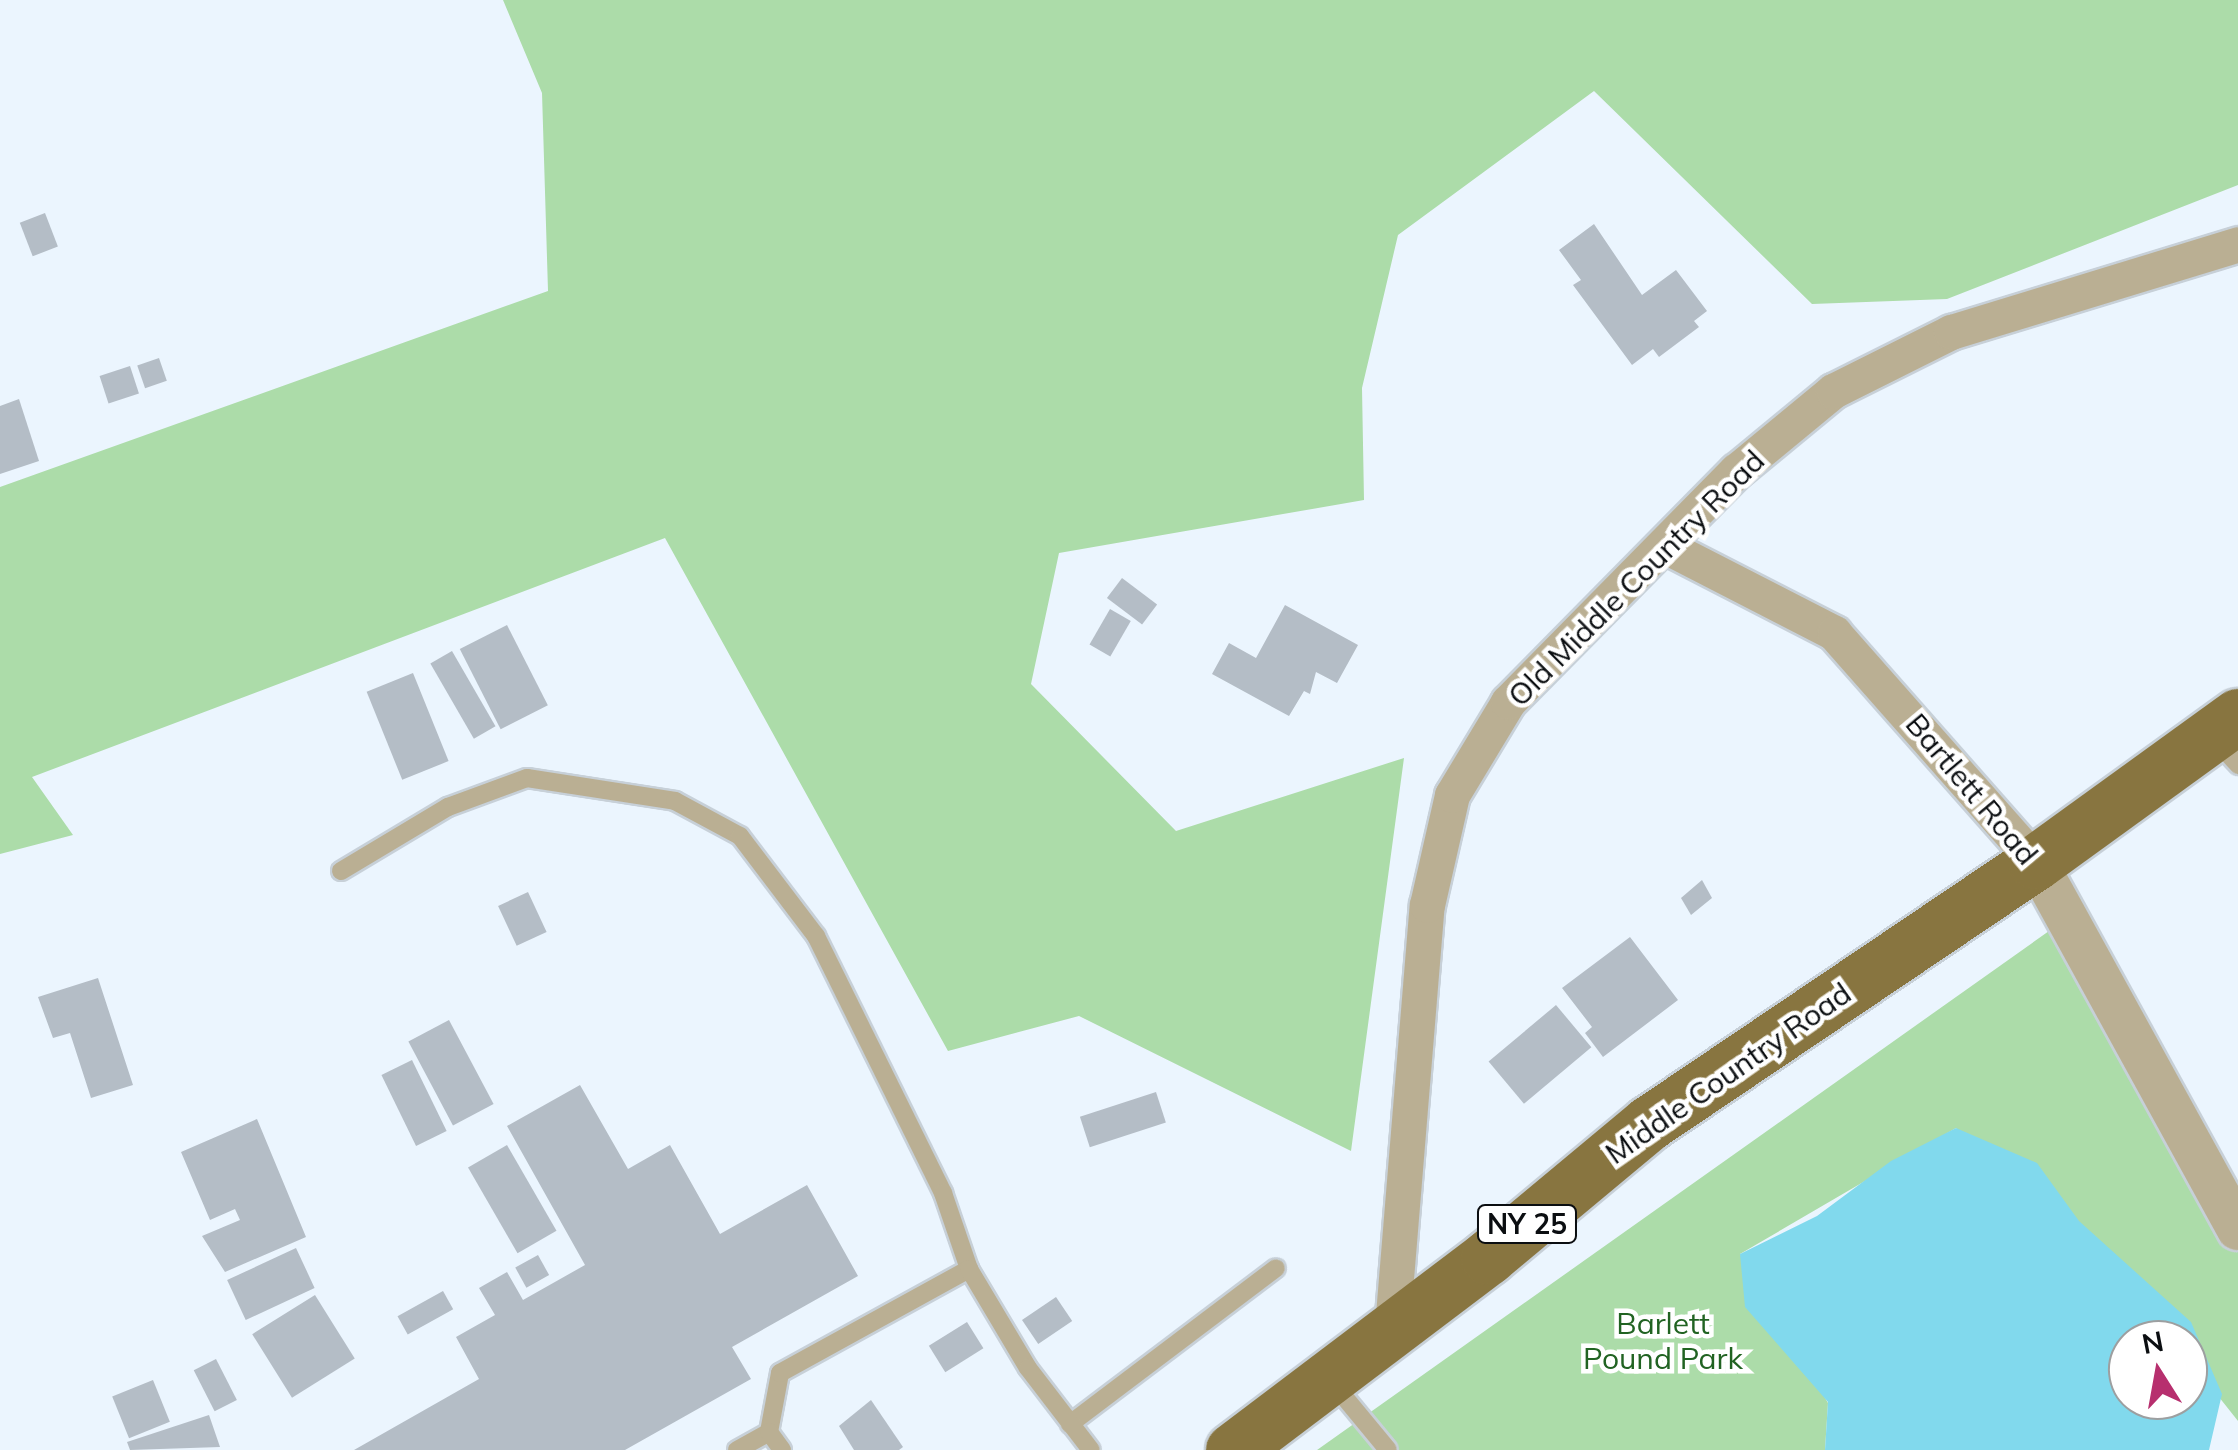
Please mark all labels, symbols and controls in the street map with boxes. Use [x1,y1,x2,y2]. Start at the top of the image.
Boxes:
street label: Old Middle Country Road [1500,442,1772,714]
street label: Bartlett Road [1898,706,2046,872]
street label: Middle Country Road [1598,975,1858,1171]
road number: NY 25 [1474,1201,1580,1247]
park label: Barlett Pound Park [1583,1305,1743,1376]
north arrow [2108,1320,2208,1420]
text: N [2139,1323,2166,1361]

